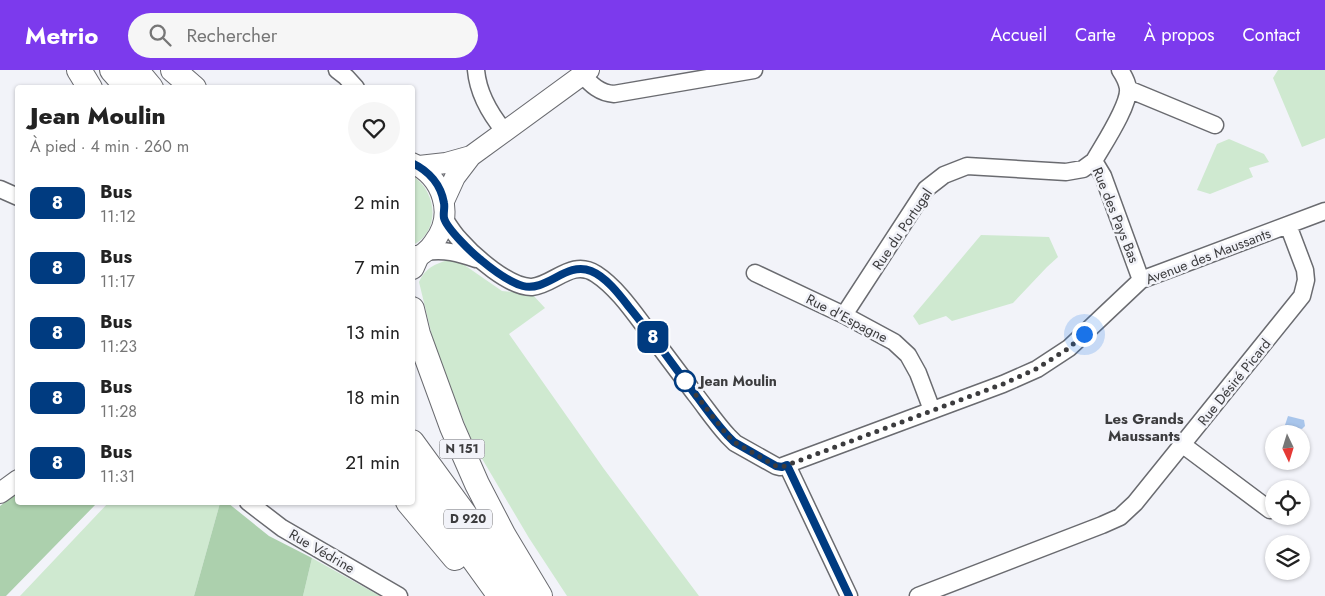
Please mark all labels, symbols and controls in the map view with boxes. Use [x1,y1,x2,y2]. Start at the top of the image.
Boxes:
search box [128,13,478,58]
text: Metrio [25,18,98,53]
icon: search [146,21,174,49]
text: Rechercher [186,22,277,49]
text: Accueil [990,22,1047,48]
text: Carte [1075,22,1116,48]
text: À propos [1144,22,1214,48]
text: Contact [1242,22,1300,48]
text: Jean Moulin [30,98,166,133]
button: heart [348,102,400,154]
text: À pied · 4 min · 260 m [30,135,189,158]
street label: Rue des Pays Bas [1088,164,1144,266]
text: Bus [100,178,132,205]
street label: Rue du Portugal [867,184,937,274]
text: 2 min [354,189,400,216]
text: 8 [52,190,63,216]
text: 11:12 [100,205,136,228]
street label: Avenue des Maussants [1143,223,1274,289]
text: Bus [100,243,132,270]
text: 7 min [355,254,400,281]
text: 8 [52,255,63,281]
text: 11:17 [100,270,135,293]
street label: Rue d'Espagne [803,289,891,347]
text: Bus [100,308,132,335]
text: 13 min [346,319,400,346]
text: 8 [52,320,63,346]
line badge: 8 [637,321,669,353]
your location [1072,322,1097,347]
text: 8 [647,324,659,350]
street label: Rue Désiré Picard [1193,334,1275,430]
text: 11:23 [100,335,137,358]
marker: Jean Moulin [674,370,696,392]
place label: Jean Moulin [697,371,777,391]
text: Bus [100,373,132,400]
text: 18 min [346,384,400,411]
text: 8 [52,385,63,411]
text: 11:28 [100,400,137,423]
district label: Les Grands Maussants [1104,408,1184,447]
north arrow [1265,425,1310,470]
map controls [1265,425,1310,580]
text: Bus [100,438,132,465]
road number: N 151 [440,439,484,458]
text: 21 min [345,449,400,476]
text: 8 [52,450,63,476]
text: 11:31 [100,465,135,488]
button: locate [1265,480,1310,525]
road number: D 920 [444,509,492,528]
street label: Rue Védrine [285,524,359,578]
button: layers [1265,535,1310,580]

